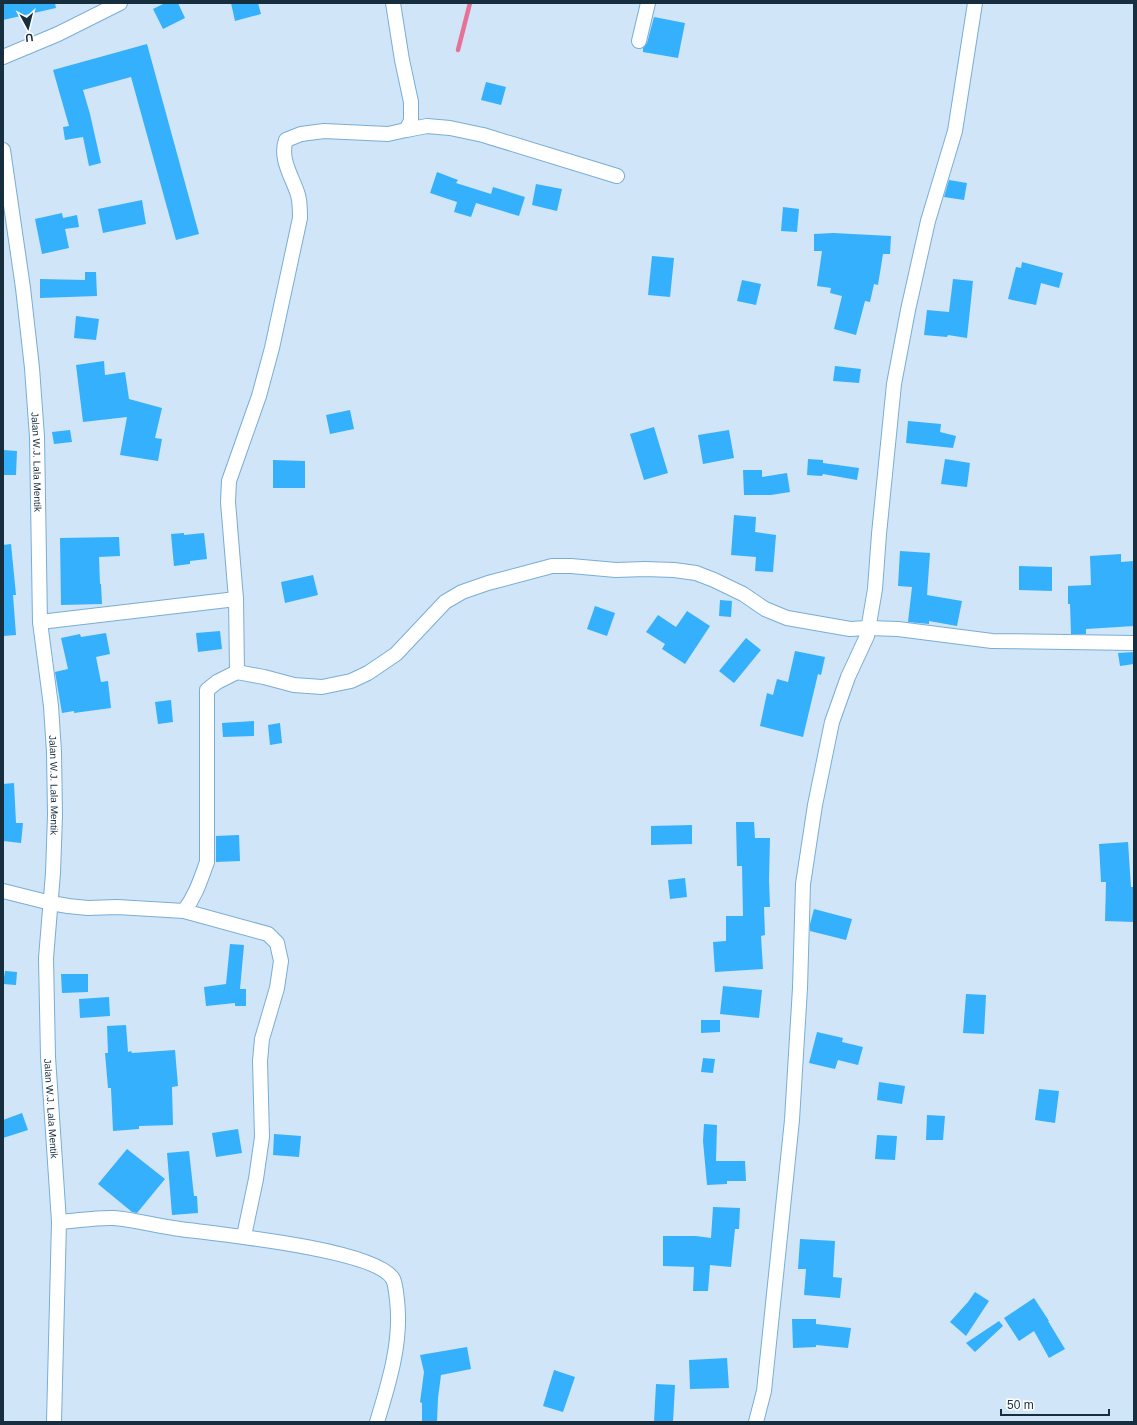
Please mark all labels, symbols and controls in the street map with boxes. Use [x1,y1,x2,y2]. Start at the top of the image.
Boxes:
north arrow [8,8,48,48]
text: U [24,31,34,44]
street label: Jalan W.J. Lala Mentik [29,412,43,513]
street label: Jalan W.J. Lala Mentik [47,735,60,836]
street label: Jalan W.J. Lala Mentik [42,1058,60,1160]
scale bar [1001,1391,1109,1417]
text: 50 m [1007,1398,1034,1412]

